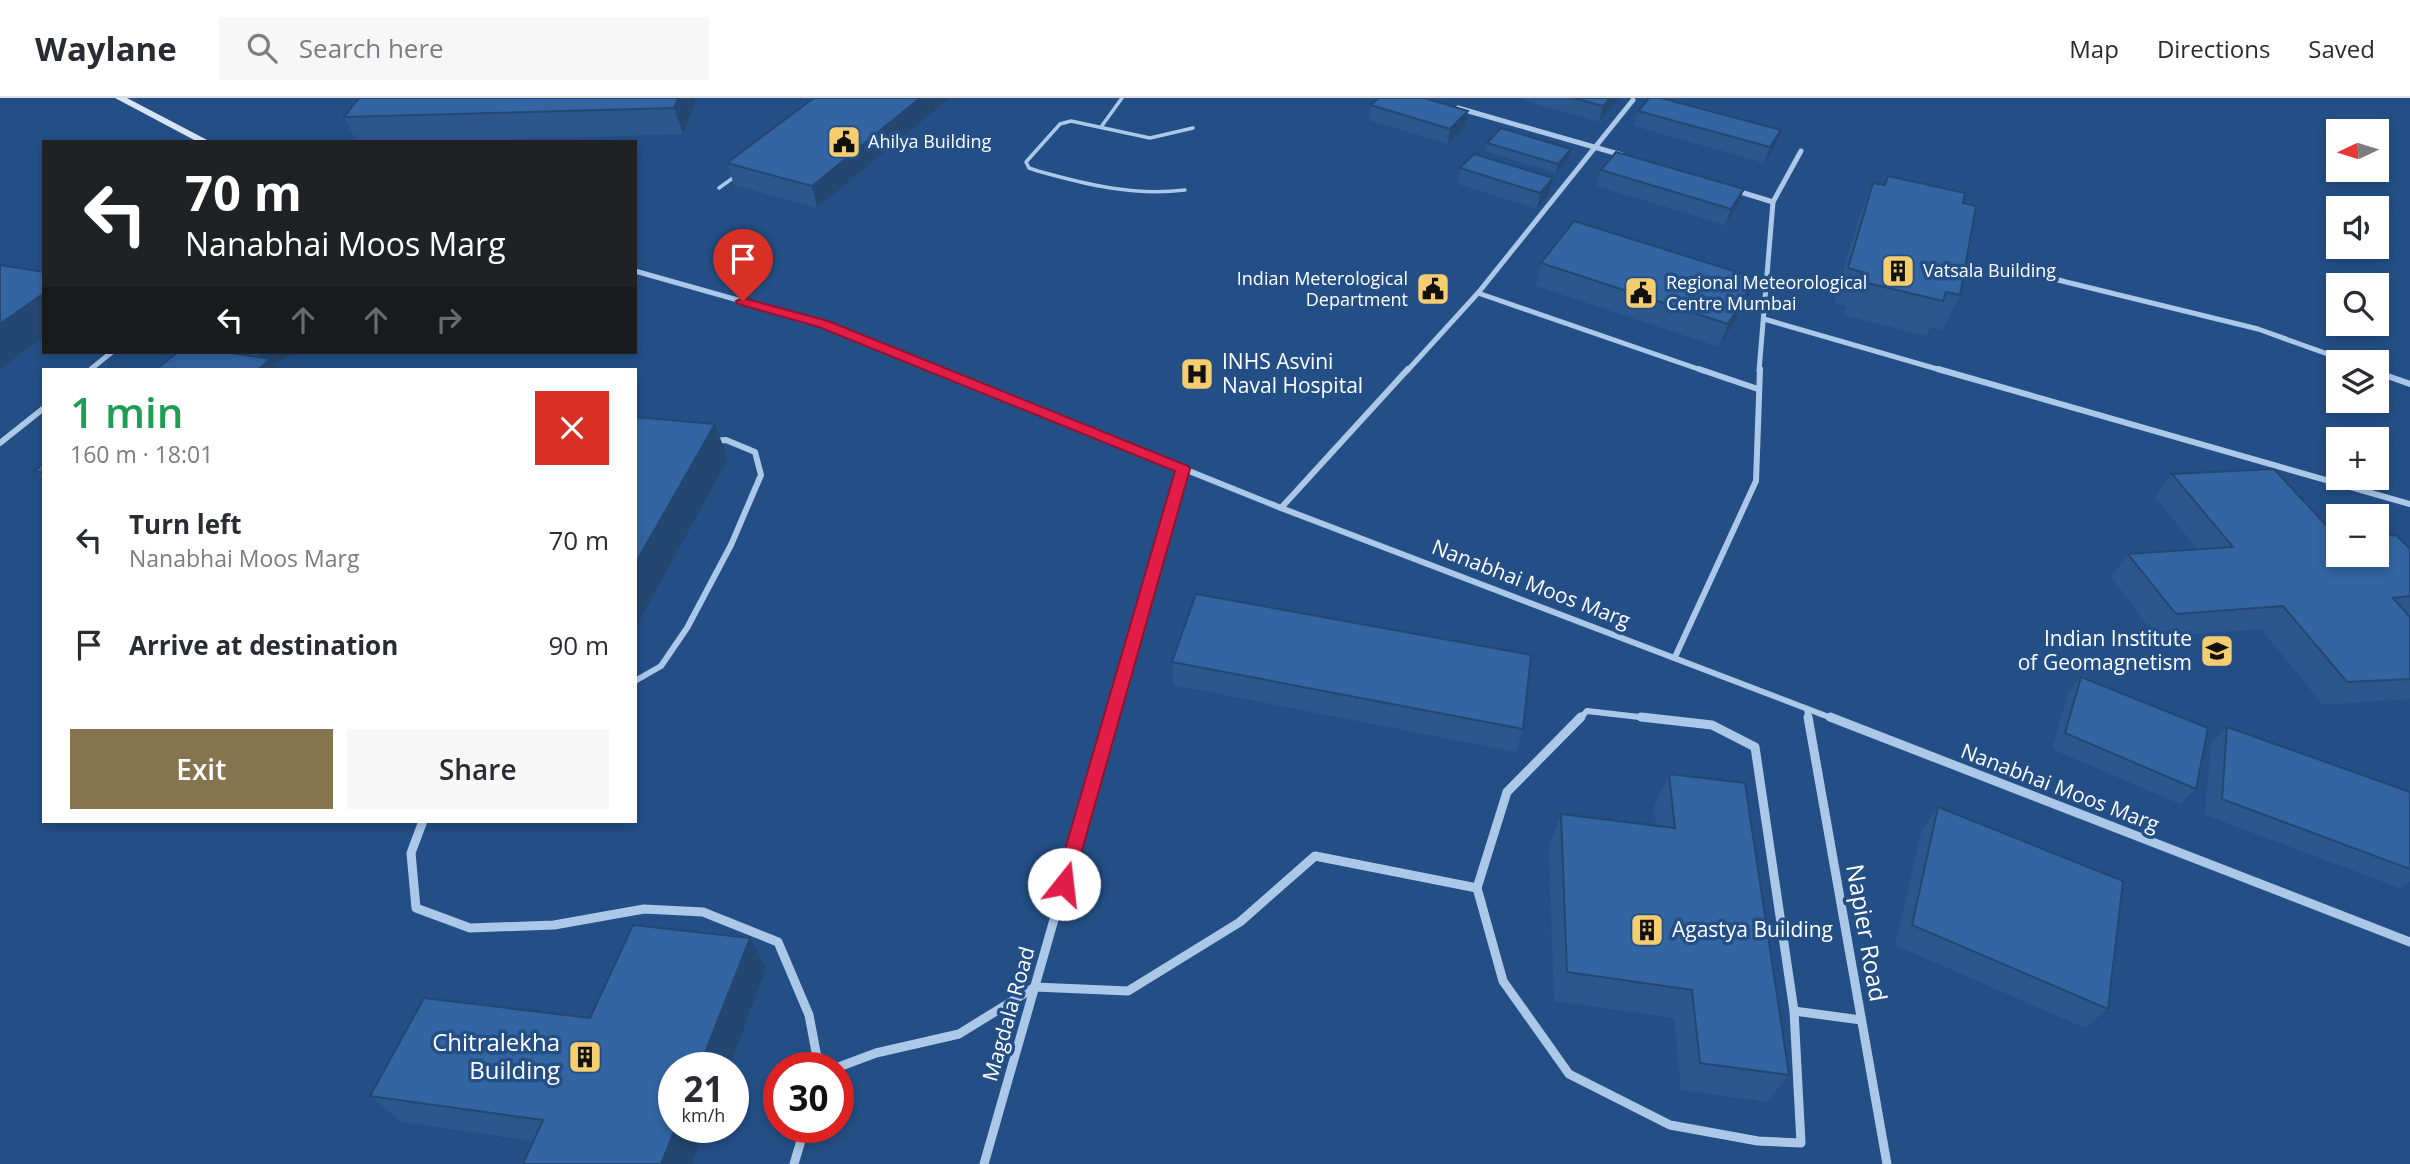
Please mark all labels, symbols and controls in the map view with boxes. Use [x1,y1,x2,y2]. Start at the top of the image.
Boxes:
search box [219,17,709,80]
text: Waylane [35,26,177,71]
icon: search [243,29,281,67]
text: Search here [299,30,444,66]
text: Map [2069,32,2119,65]
text: Directions [2157,32,2270,65]
text: Saved [2308,32,2375,65]
north arrow [2326,119,2389,182]
map controls [2326,119,2389,567]
public building icon: Ahilya Building [825,123,863,161]
place label: Ahilya Building [868,129,992,153]
text: 70 m [185,159,302,225]
icon: left [70,168,161,259]
button: sound [2326,196,2389,259]
text: Nanabhai Moos Marg [185,222,506,265]
pin [713,229,773,301]
icon: arrive [724,240,762,278]
building icon: Vatsala Building [1879,252,1917,290]
place label: Vatsala Building [1923,258,2056,282]
place label: Indian Meterological Department [1237,266,1408,311]
public building icon: Indian Meterological Department [1414,270,1452,308]
place label: Regional Meteorological Centre Mumbai [1666,270,1867,315]
button: search [2326,273,2389,336]
public building icon: Regional Meteorological Centre Mumbai [1622,274,1660,312]
icon: left [211,301,249,339]
icon: ahead [284,301,322,339]
icon: ahead [357,301,395,339]
icon: right [430,301,468,339]
place label: INHS Asvini Naval Hospital [1222,347,1363,399]
button: layers [2326,350,2389,413]
hospital icon: INHS Asvini Naval Hospital [1178,355,1216,393]
text: 1 min [70,383,183,440]
button: close [535,391,609,465]
button: + [2326,427,2389,490]
text: 160 m · 18:01 [70,438,213,470]
button: − [2326,504,2389,567]
text: Turn left [129,506,241,542]
icon: left [70,521,108,559]
text: 70 m [548,522,609,558]
street label: Nanabhai Moos Marg [1428,532,1635,634]
text: Nanabhai Moos Marg [129,542,359,574]
place label: Indian Institute of Geomagnetism [2018,624,2192,676]
icon: arrive [70,626,108,664]
text: Arrive at destination [129,627,398,663]
text: 90 m [548,627,609,663]
school or university icon: Indian Institute of Geomagnetism [2198,632,2236,670]
button: Exit [70,729,333,809]
button: Share [347,729,609,809]
street label: Nanabhai Moos Marg [1957,736,2164,838]
position arrow [1027,847,1101,921]
street label: Napier Road [1839,861,1896,1004]
building icon: Agastya Building [1628,911,1666,949]
place label: Agastya Building [1672,915,1833,943]
street label: Magdala Road [975,943,1041,1084]
place label: Chitralekha Building [432,1025,560,1086]
building icon: Chitralekha Building [566,1038,604,1076]
speed limit sign: 30 [763,1052,854,1143]
text: 21 [683,1065,724,1112]
text: km/h [682,1103,725,1127]

